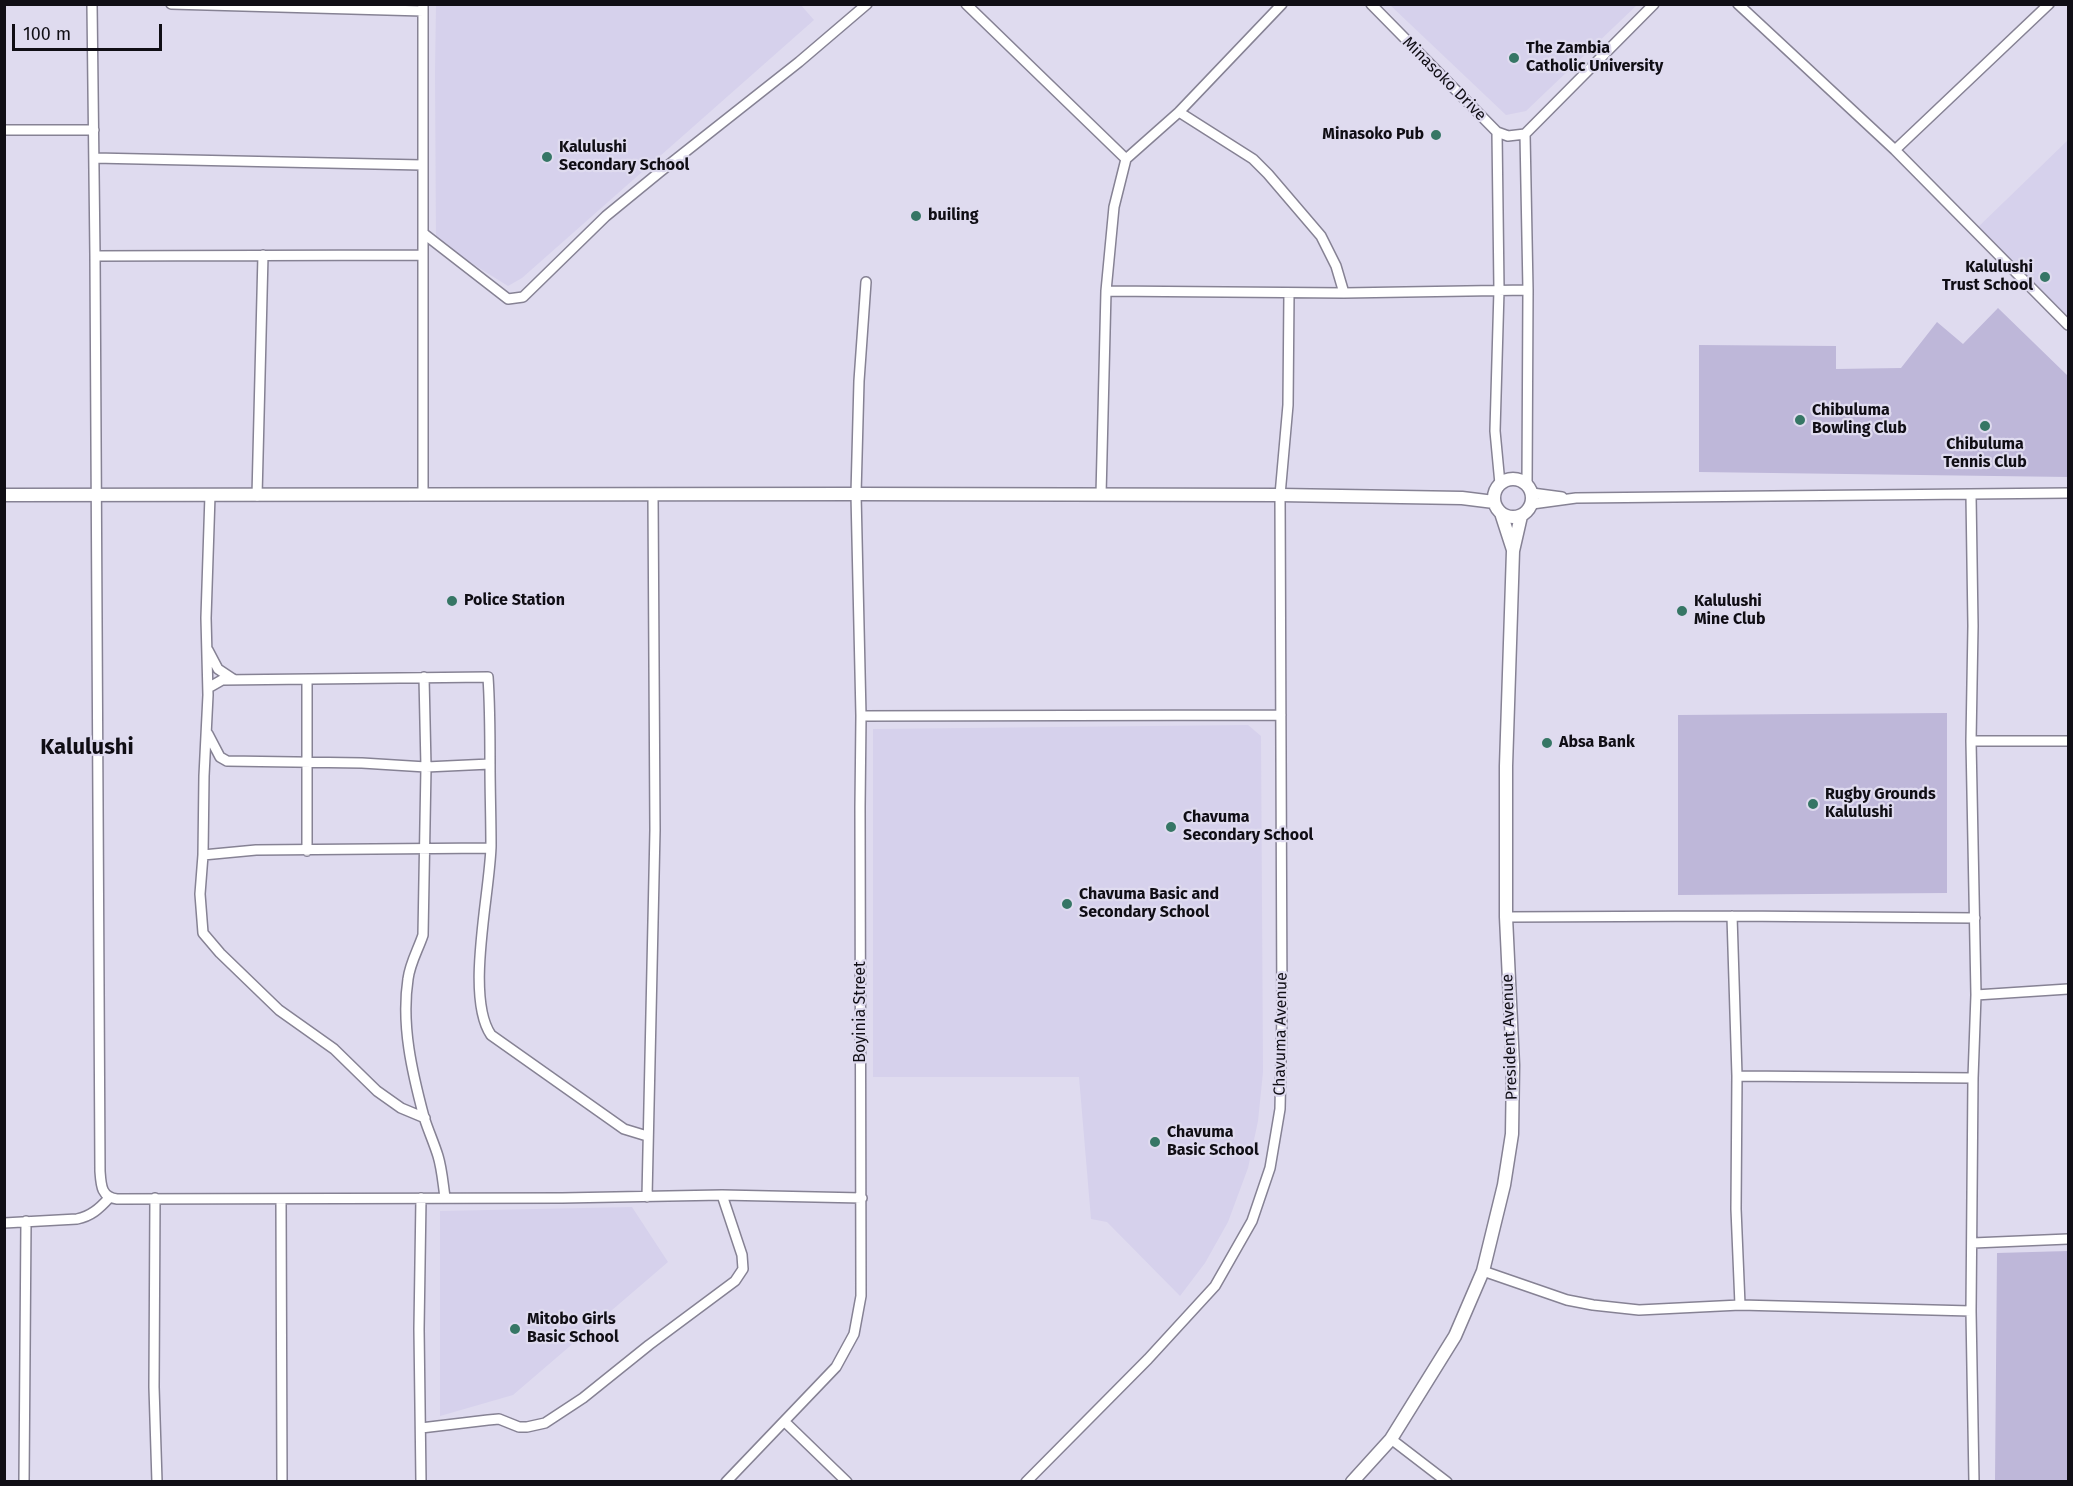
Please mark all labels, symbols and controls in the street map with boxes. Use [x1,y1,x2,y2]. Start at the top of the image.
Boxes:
scale bar [15,12,165,50]
text: 100 m [23,23,71,45]
street label: Minasoko Drive [1398,33,1490,125]
place label: The Zambia Catholic University [1526,39,1663,77]
marker: The Zambia Catholic University [1507,51,1521,65]
place label: Minasoko Pub [1322,125,1424,145]
marker: Minasoko Pub [1429,128,1443,142]
place label: Kalulushi Secondary School [559,138,689,176]
marker: Kalulushi Secondary School [540,150,554,164]
place label: builing [928,206,979,226]
marker: builing [909,209,923,223]
place label: Kalulushi Trust School [1942,258,2033,296]
marker: Kalulushi Trust School [2038,270,2052,284]
place label: Chibuluma Bowling Club [1812,401,1907,439]
marker: Chibuluma Bowling Club [1793,413,1807,427]
marker: Chibuluma Tennis Club [1978,419,1992,433]
place label: Chibuluma Tennis Club [1943,435,2027,473]
place label: Police Station [464,591,565,611]
place label: Kalulushi Mine Club [1694,592,1765,630]
marker: Police Station [445,594,459,608]
marker: Kalulushi Mine Club [1675,604,1689,618]
place label: Absa Bank [1559,733,1635,753]
district label: Kalulushi [40,735,134,761]
marker: Absa Bank [1540,736,1554,750]
place label: Rugby Grounds Kalulushi [1825,785,1936,823]
marker: Rugby Grounds Kalulushi [1806,797,1820,811]
place label: Chavuma Secondary School [1183,808,1313,846]
marker: Chavuma Secondary School [1164,820,1178,834]
place label: Chavuma Basic and Secondary School [1079,885,1219,923]
marker: Chavuma Basic and Secondary School [1060,897,1074,911]
street label: Boyinia Street [851,961,871,1063]
street label: Chavuma Avenue [1270,972,1292,1096]
street label: President Avenue [1498,974,1522,1100]
place label: Chavuma Basic School [1167,1123,1259,1161]
marker: Chavuma Basic School [1148,1135,1162,1149]
place label: Mitobo Girls Basic School [527,1310,619,1348]
marker: Mitobo Girls Basic School [508,1322,522,1336]

